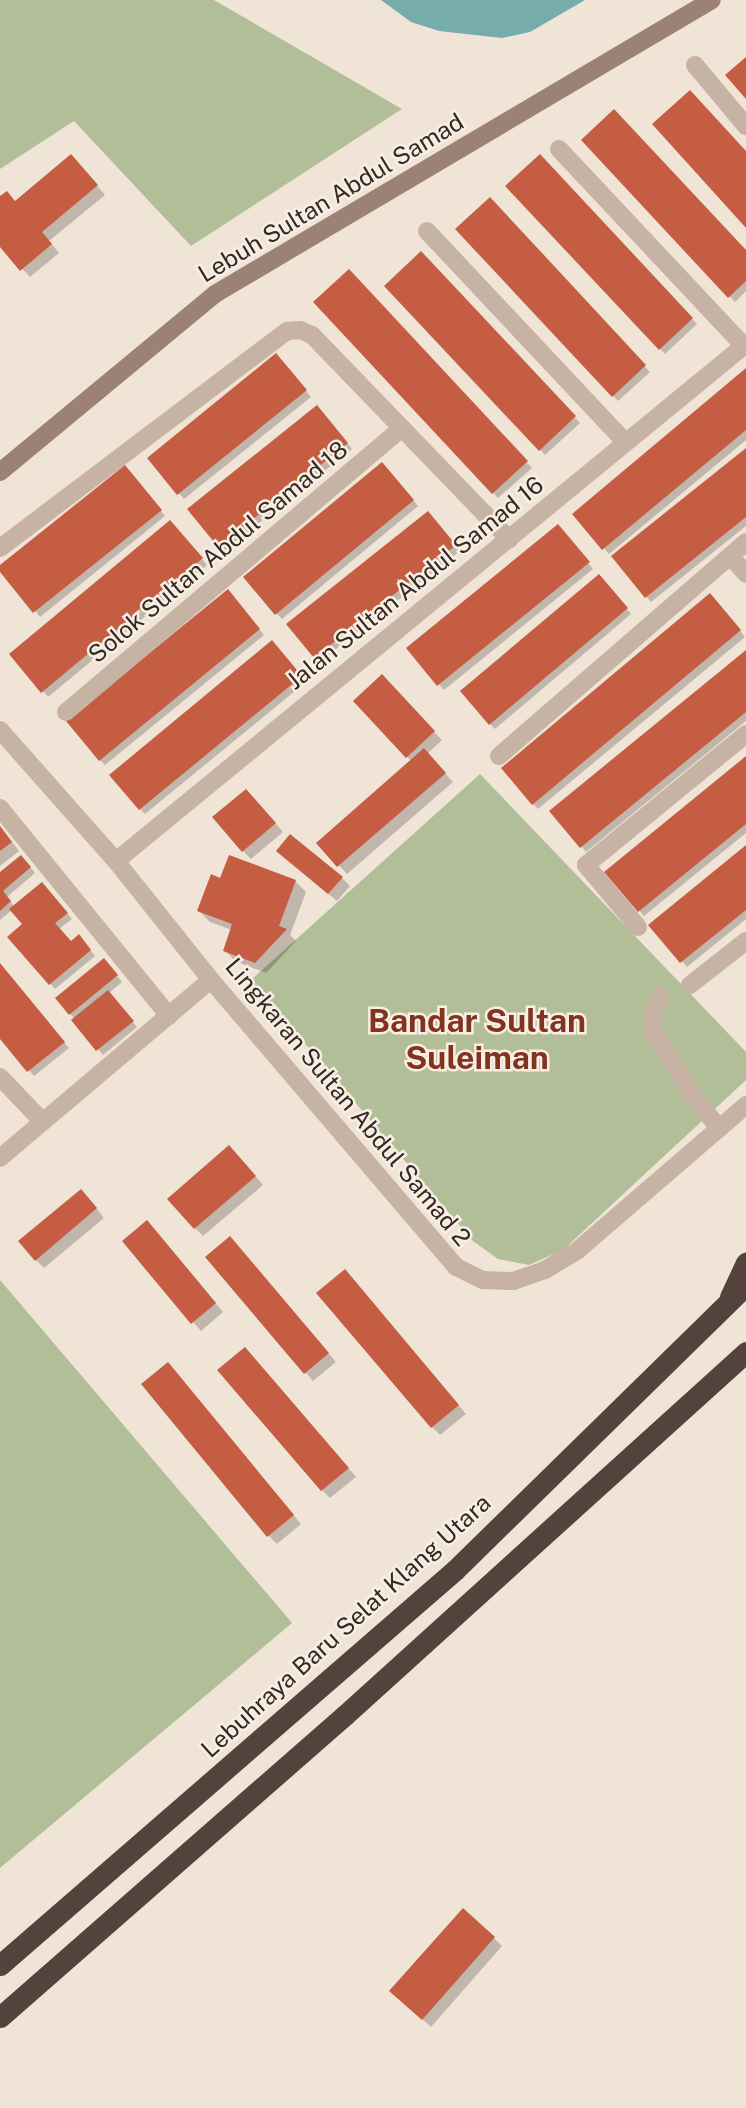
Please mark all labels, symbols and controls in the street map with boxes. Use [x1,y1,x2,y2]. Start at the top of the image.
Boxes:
street label: Lebuh Sultan Abdul Samad [193,107,469,289]
street label: Solok Sultan Abdul Samad 18 [83,435,353,669]
street label: Jalan Sultan Abdul Samad 16 [281,470,549,696]
street label: Lingkaran Sultan Abdul Samad 2 [219,952,477,1252]
district label: Bandar Sultan Suleiman [368,1003,586,1078]
street label: Lebuhraya Baru Selat Klang Utara [195,1488,497,1764]

